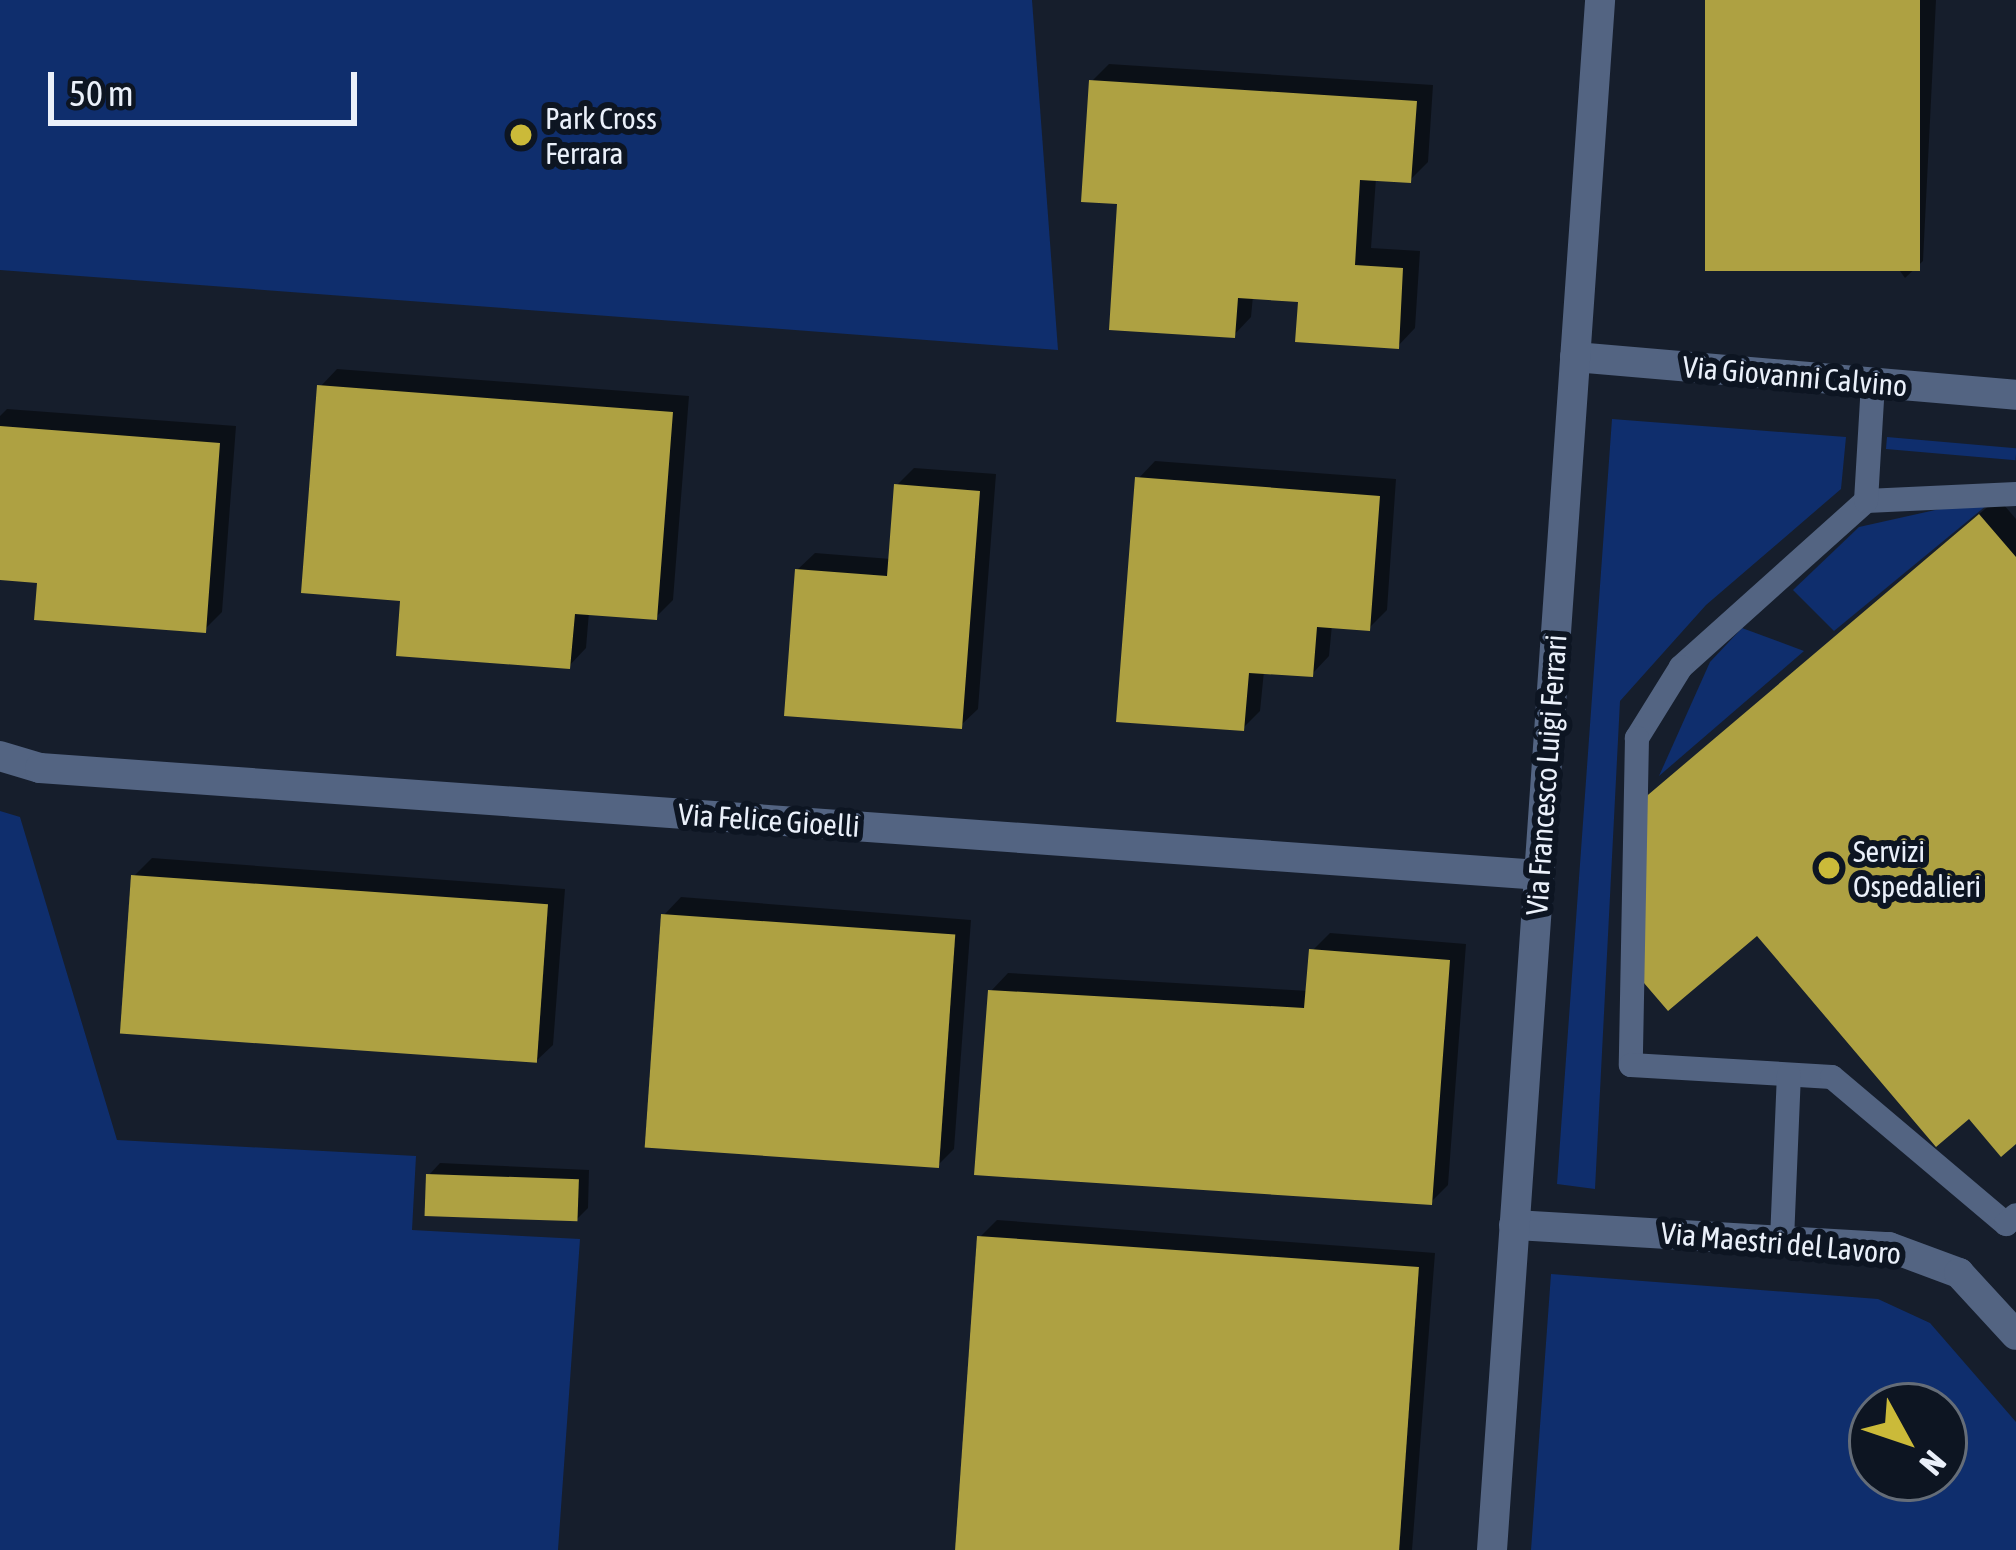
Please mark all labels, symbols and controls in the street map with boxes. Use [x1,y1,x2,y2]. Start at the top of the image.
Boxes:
scale bar [54,48,363,122]
text: 50 m [69,72,134,114]
place label: Park Cross Ferrara [545,100,657,170]
marker: Park Cross Ferrara [508,122,534,148]
street label: Via Giovanni Calvino [1681,348,1909,404]
street label: Via Francesco Luigi Ferrari [1518,633,1574,917]
street label: Via Felice Gioelli [677,796,861,844]
place label: Servizi Ospedalieri [1853,833,1981,904]
marker: Servizi Ospedalieri [1816,855,1842,881]
street label: Via Maestri del Lavoro [1659,1215,1903,1271]
north arrow [1848,1382,1968,1502]
text: N [1912,1444,1954,1483]

